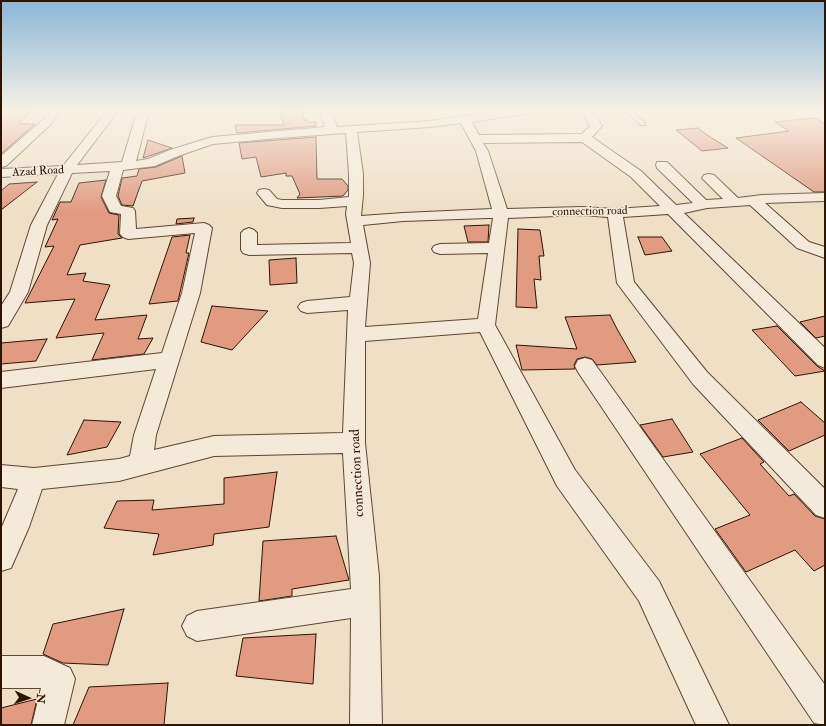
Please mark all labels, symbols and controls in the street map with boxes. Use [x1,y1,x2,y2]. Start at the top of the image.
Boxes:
street label: Azad Road [12,163,64,181]
street label: connection road [552,204,628,220]
street label: connection road [347,429,369,517]
north arrow [8,678,48,718]
text: N [34,693,47,704]

